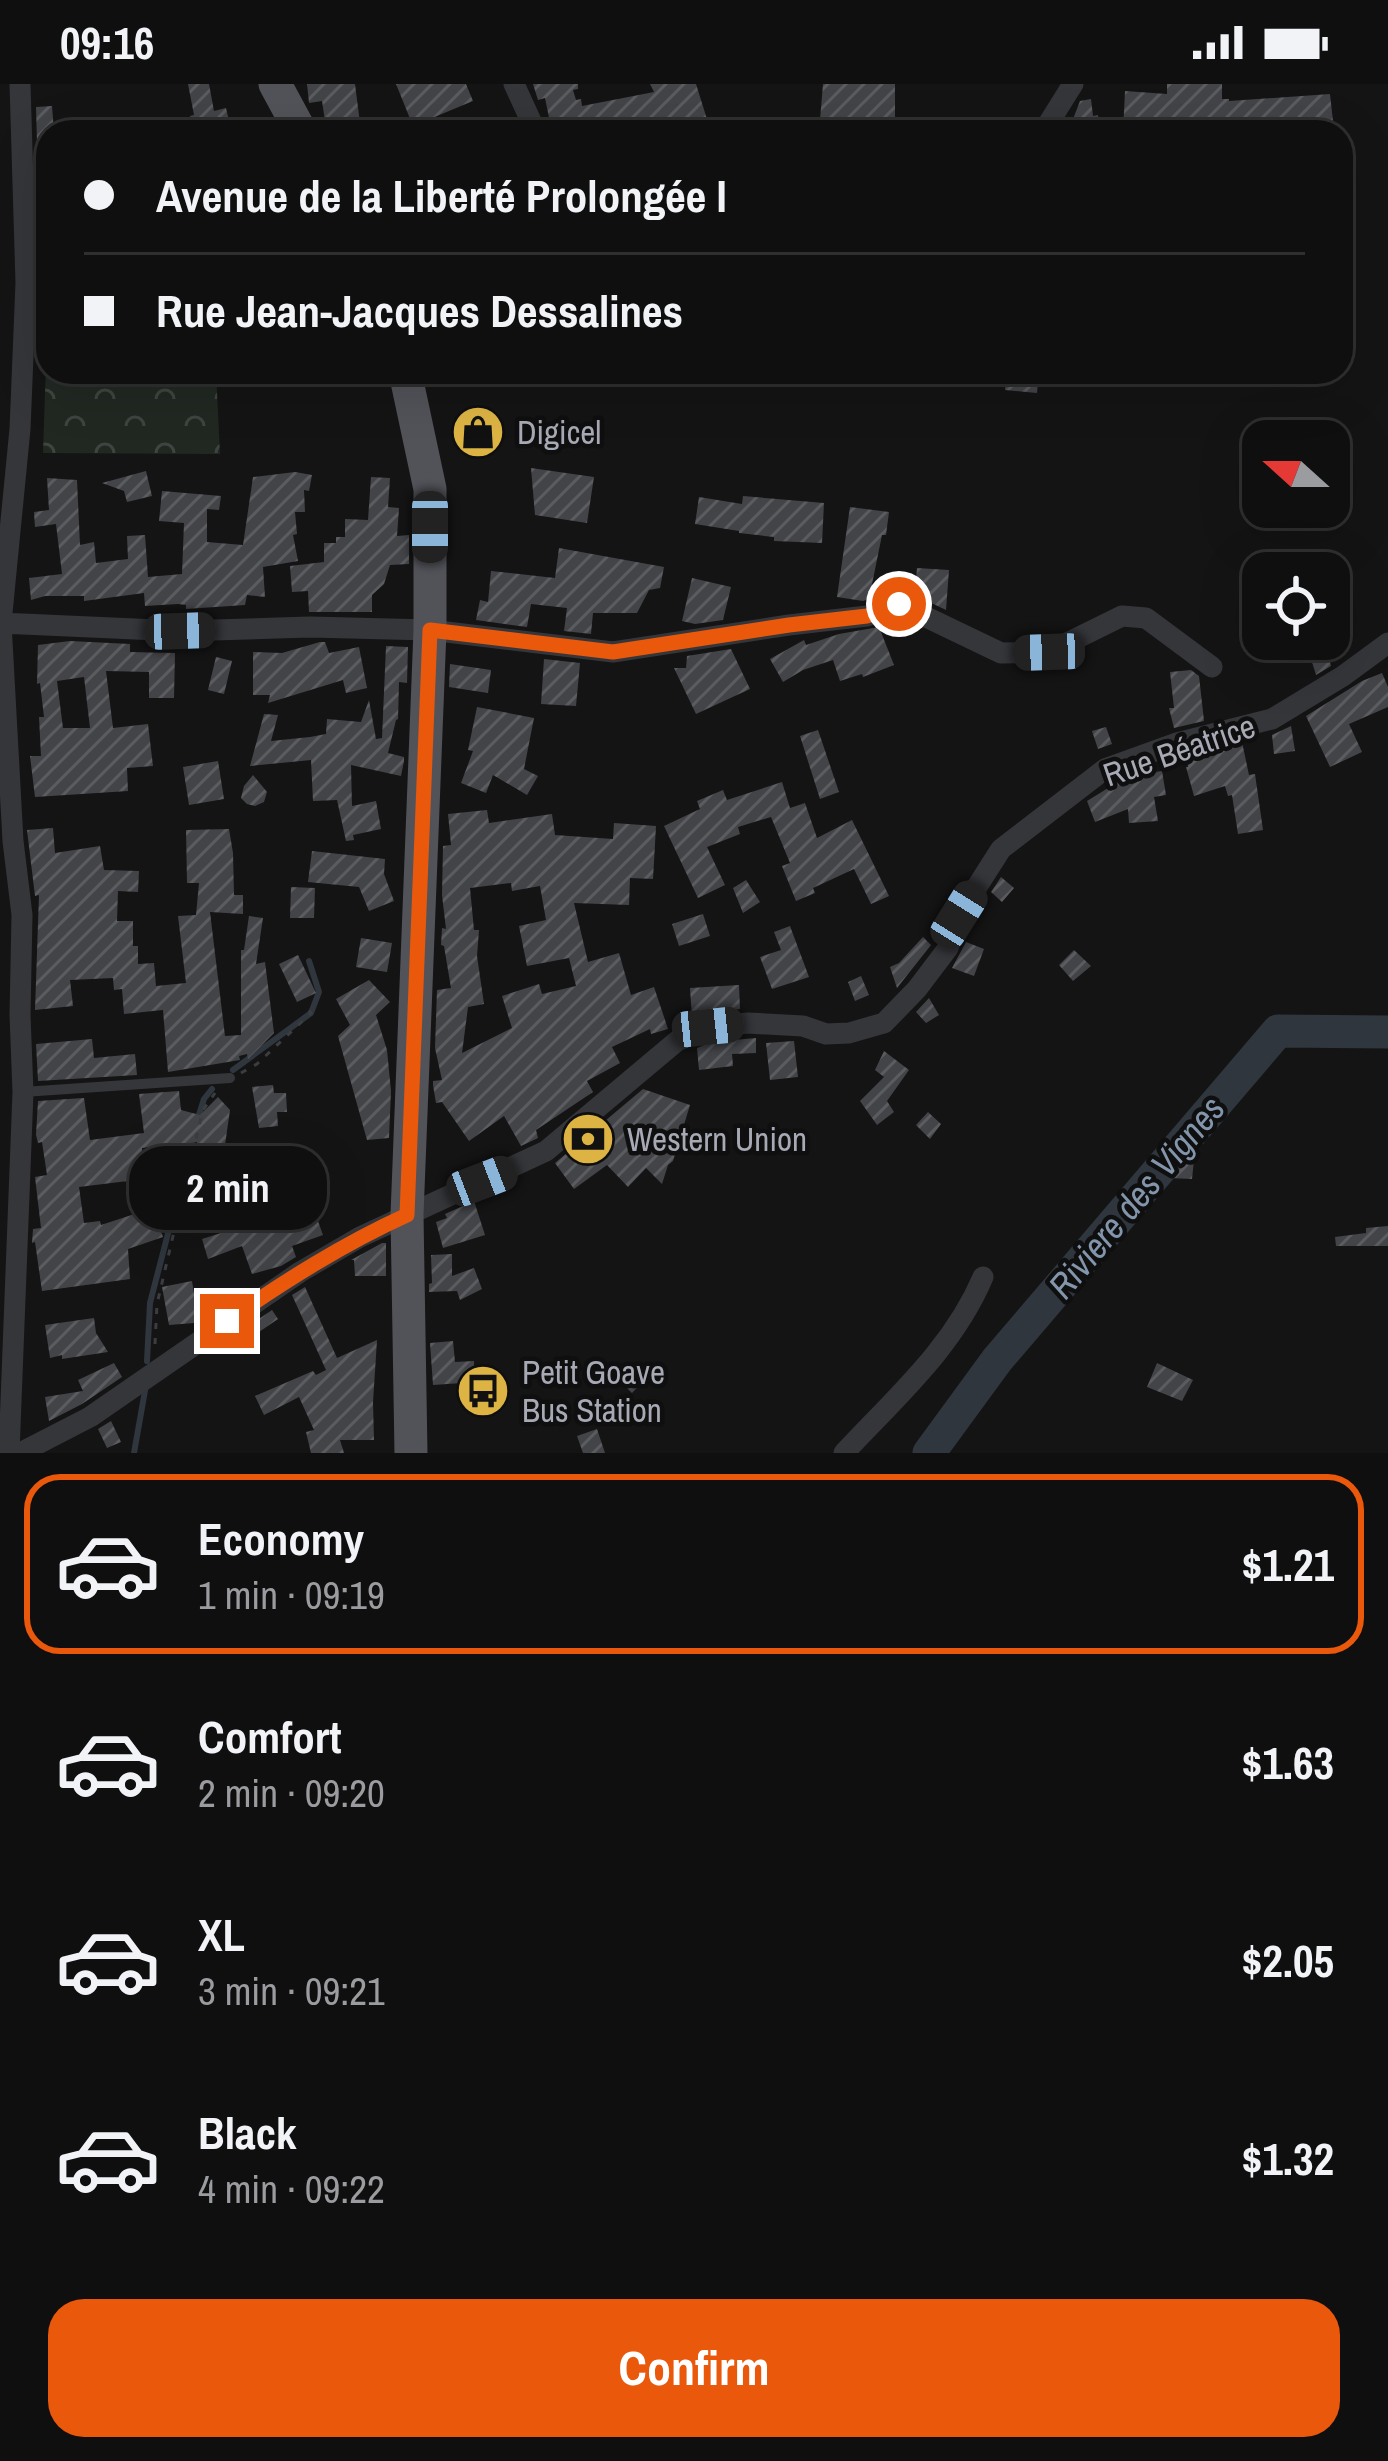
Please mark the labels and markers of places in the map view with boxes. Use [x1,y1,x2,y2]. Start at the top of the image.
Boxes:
shop icon: Digicel [450,404,506,460]
place label: Digicel [517,410,601,454]
bank icon: Western Union [560,1111,616,1167]
place label: Western Union [627,1117,807,1161]
place label: Petit Goave Bus Station [522,1350,665,1432]
bus stop icon: Petit Goave Bus Station [455,1363,511,1419]

